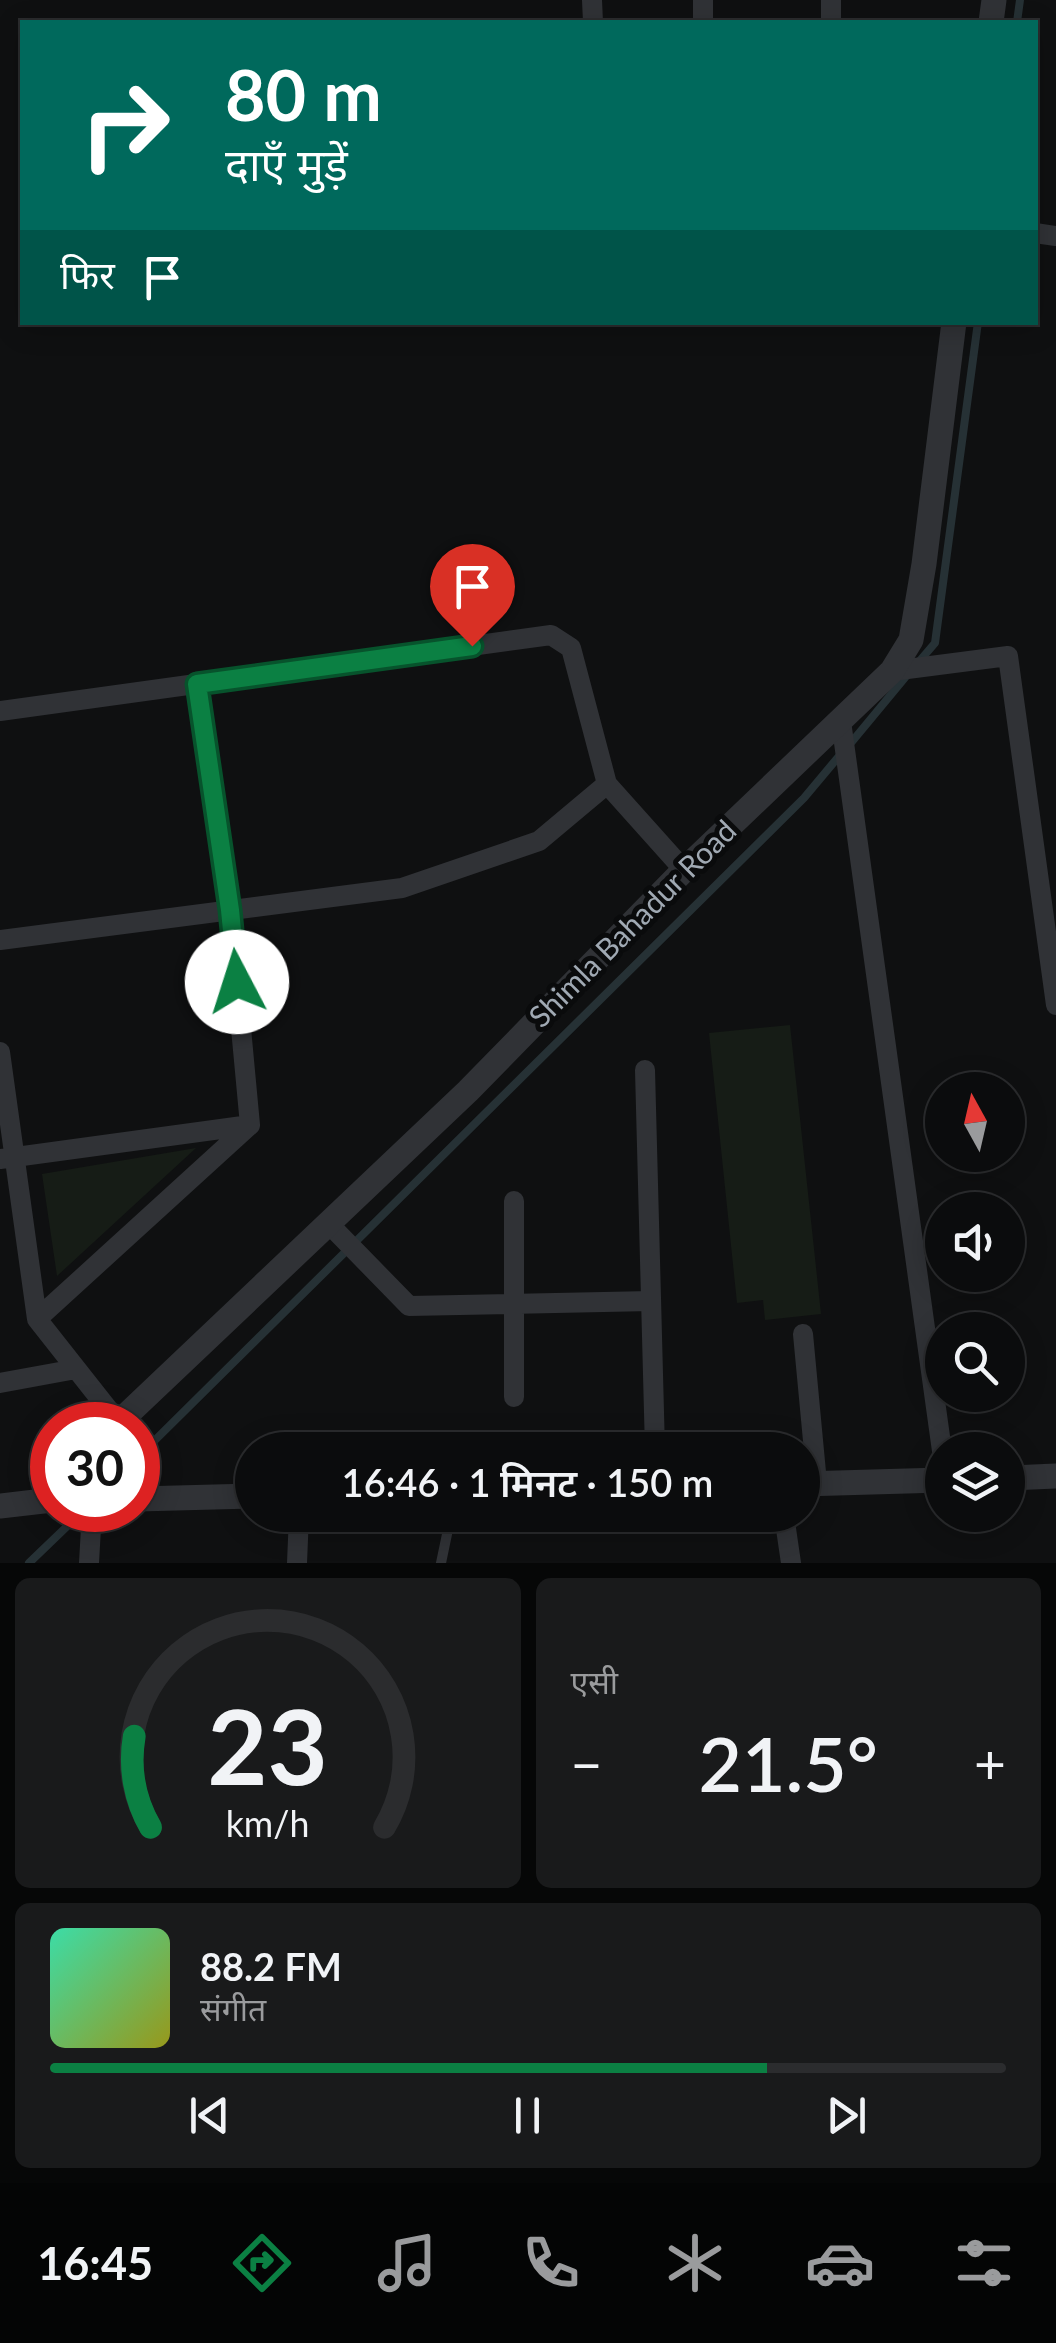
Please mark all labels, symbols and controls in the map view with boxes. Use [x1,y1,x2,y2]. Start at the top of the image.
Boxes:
text: 80 m [225,52,382,136]
icon: right [60,60,190,190]
text: दाएँ मुड़ें [225,137,348,191]
icon: arrive [135,250,190,305]
text: फिर [60,251,115,297]
pin [430,544,515,647]
icon: arrive [445,559,500,614]
street label: Shimla Bahadur Road [521,812,743,1034]
position arrow [185,930,289,1034]
north arrow [925,1072,1025,1172]
map controls [925,1072,1025,1532]
button: sound [925,1192,1025,1292]
button: search [925,1312,1025,1412]
speed limit sign: 30 [30,1402,160,1532]
button: layers [925,1432,1025,1532]
text: 16:46 · 1 मिनट · 150 m [342,1459,713,1505]
text: एसी [571,1662,618,1701]
text: 23 [207,1682,328,1807]
text: 21.5° [699,1718,878,1808]
text: − [571,1730,602,1796]
text: + [974,1730,1006,1796]
text: km/h [226,1802,310,1845]
text: 88.2 FM [200,1943,342,1989]
text: संगीत [200,1989,266,2028]
icon: previous [182,2088,237,2143]
icon: pause [500,2088,555,2143]
icon: next [819,2088,874,2143]
icon: directions [227,2228,297,2298]
icon: music [372,2228,442,2298]
icon: phone [516,2228,586,2298]
icon: climate [660,2228,730,2298]
icon: car [805,2228,875,2298]
icon: filters [949,2228,1019,2298]
text: 16:45 [37,2236,153,2290]

